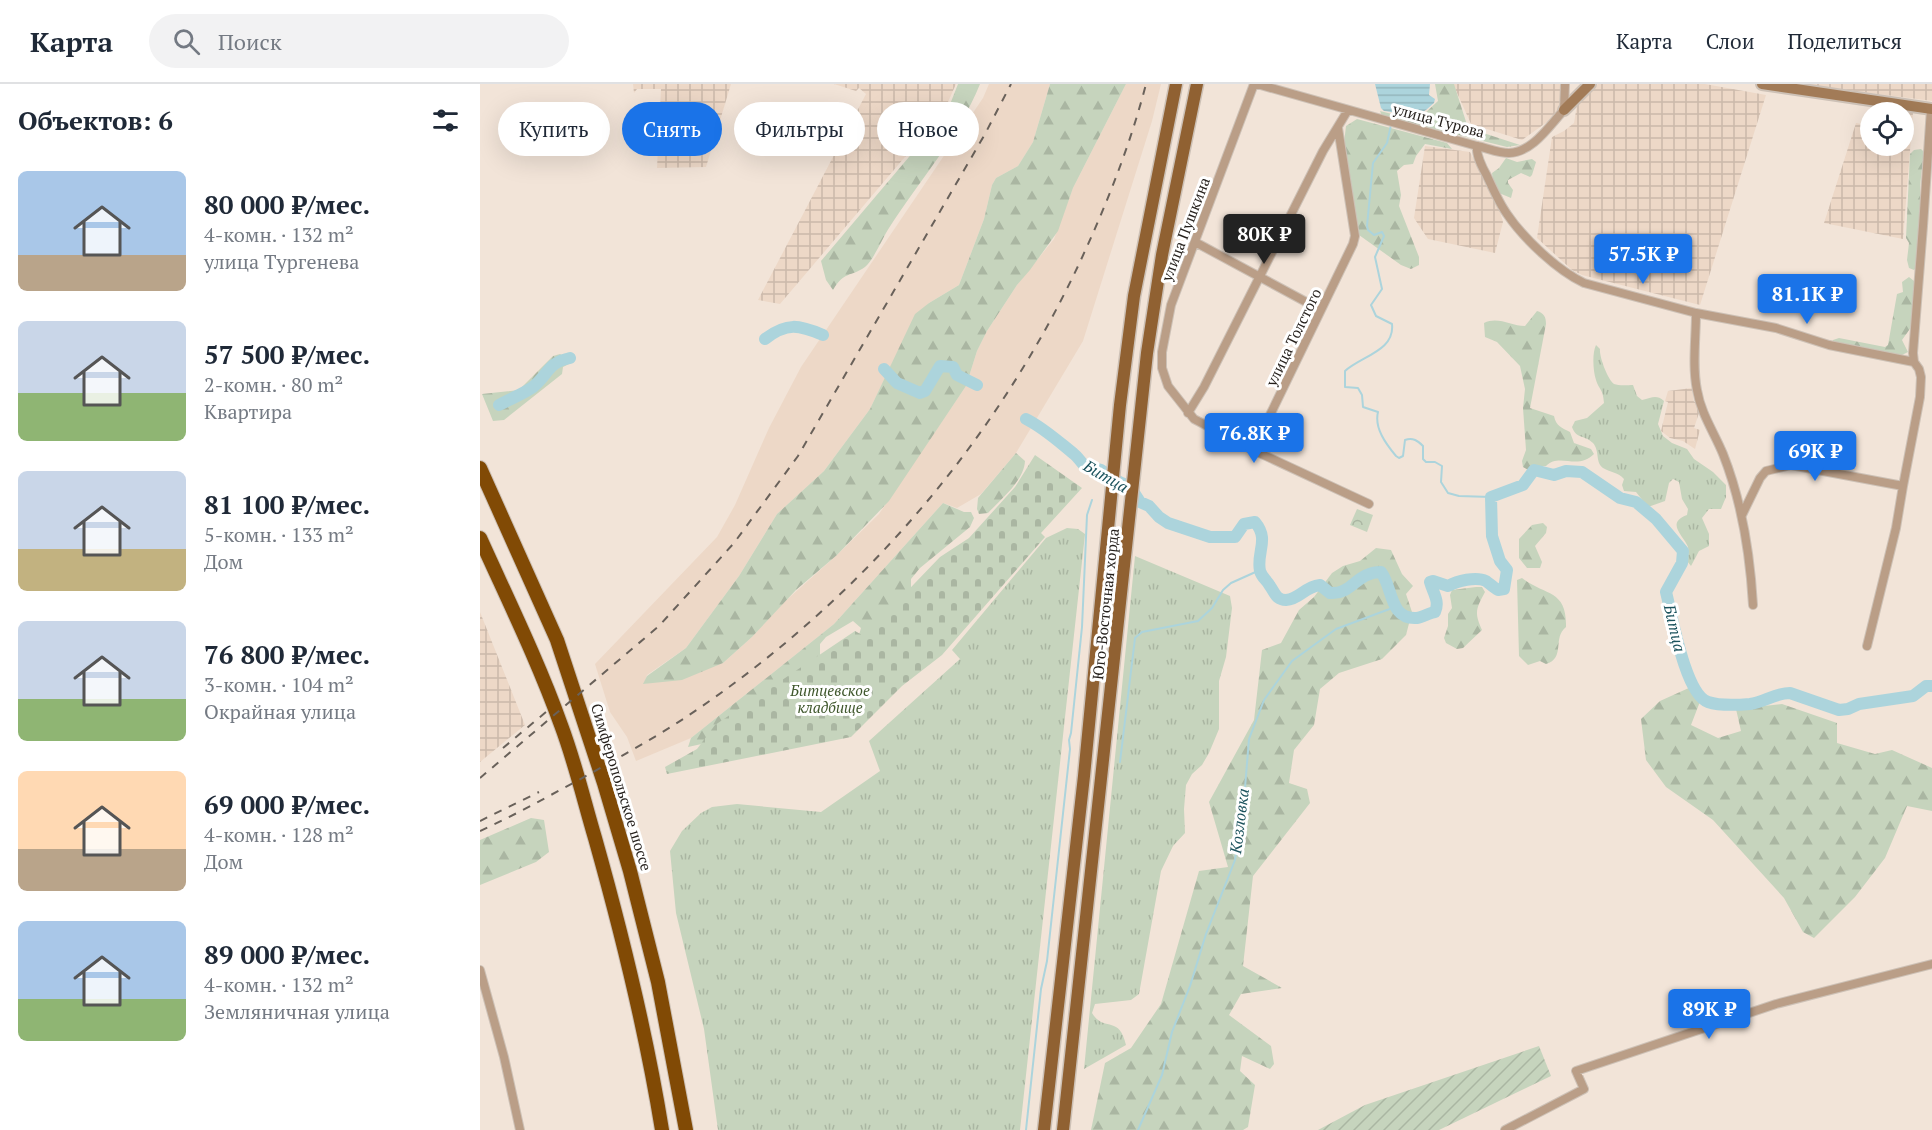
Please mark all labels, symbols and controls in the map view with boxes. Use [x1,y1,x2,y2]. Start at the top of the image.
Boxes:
search box [149,14,569,68]
text: Карта [30,23,113,60]
icon: search [170,25,203,58]
text: Поиск [218,27,282,56]
text: Карта [1616,27,1673,55]
text: Слои [1706,27,1755,55]
text: Поделиться [1788,27,1902,55]
street label: улица Турова [1390,98,1487,142]
chip: Купить [498,102,610,156]
chip: Снять [622,102,722,156]
chip: Фильтры [734,102,865,156]
chip: Новое [877,102,979,156]
map controls [1860,102,1914,156]
button: locate [1860,102,1914,156]
text: Объектов: 6 [18,103,173,137]
icon: filters [429,104,462,137]
street label: улица Пушкина [1156,174,1214,285]
text: 80 000 ₽/мес. [204,187,370,221]
icon: home [66,195,138,267]
pin: 80K ₽ [1222,214,1306,265]
text: 80K ₽ [1237,220,1291,247]
text: 4-комн. · 132 m² [204,221,354,248]
pin: 57.5K ₽ [1588,234,1698,285]
text: 57.5K ₽ [1608,240,1678,267]
text: улица Тургенева [204,248,359,275]
pin: 81.1K ₽ [1752,274,1862,325]
text: 81.1K ₽ [1772,280,1842,307]
street label: улица Толстого [1260,285,1325,390]
text: 57 500 ₽/мес. [204,337,370,371]
icon: home [66,345,138,417]
text: 2-комн. · 80 m² [204,371,343,398]
text: Квартира [204,398,292,425]
pin: 76.8K ₽ [1199,413,1309,464]
text: 76.8K ₽ [1219,419,1289,446]
pin: 69K ₽ [1773,431,1857,482]
text: 69K ₽ [1788,437,1842,464]
water label: Битца [1079,454,1132,498]
text: 81 100 ₽/мес. [204,487,370,521]
icon: home [66,495,138,567]
text: 5-комн. · 133 m² [204,521,354,548]
street label: Юго-Восточная хорда [1087,527,1123,681]
text: Дом [204,548,243,575]
water label: Битца [1659,601,1691,654]
text: 76 800 ₽/мес. [204,637,370,671]
icon: home [66,645,138,717]
text: 3-комн. · 104 m² [204,671,354,698]
park label: Битцевское кладбище [789,680,870,717]
text: Окрайная улица [204,698,356,725]
street label: Симферопольское шоссе [587,701,657,873]
text: 69 000 ₽/мес. [204,787,370,821]
water label: Козловка [1224,787,1254,856]
icon: home [66,795,138,867]
text: 4-комн. · 128 m² [204,821,354,848]
text: Дом [204,848,243,875]
text: 89 000 ₽/мес. [204,937,370,971]
icon: home [66,945,138,1017]
text: 4-комн. · 132 m² [204,971,354,998]
pin: 89K ₽ [1667,989,1751,1040]
text: 89K ₽ [1682,995,1736,1022]
text: Земляничная улица [204,998,390,1025]

